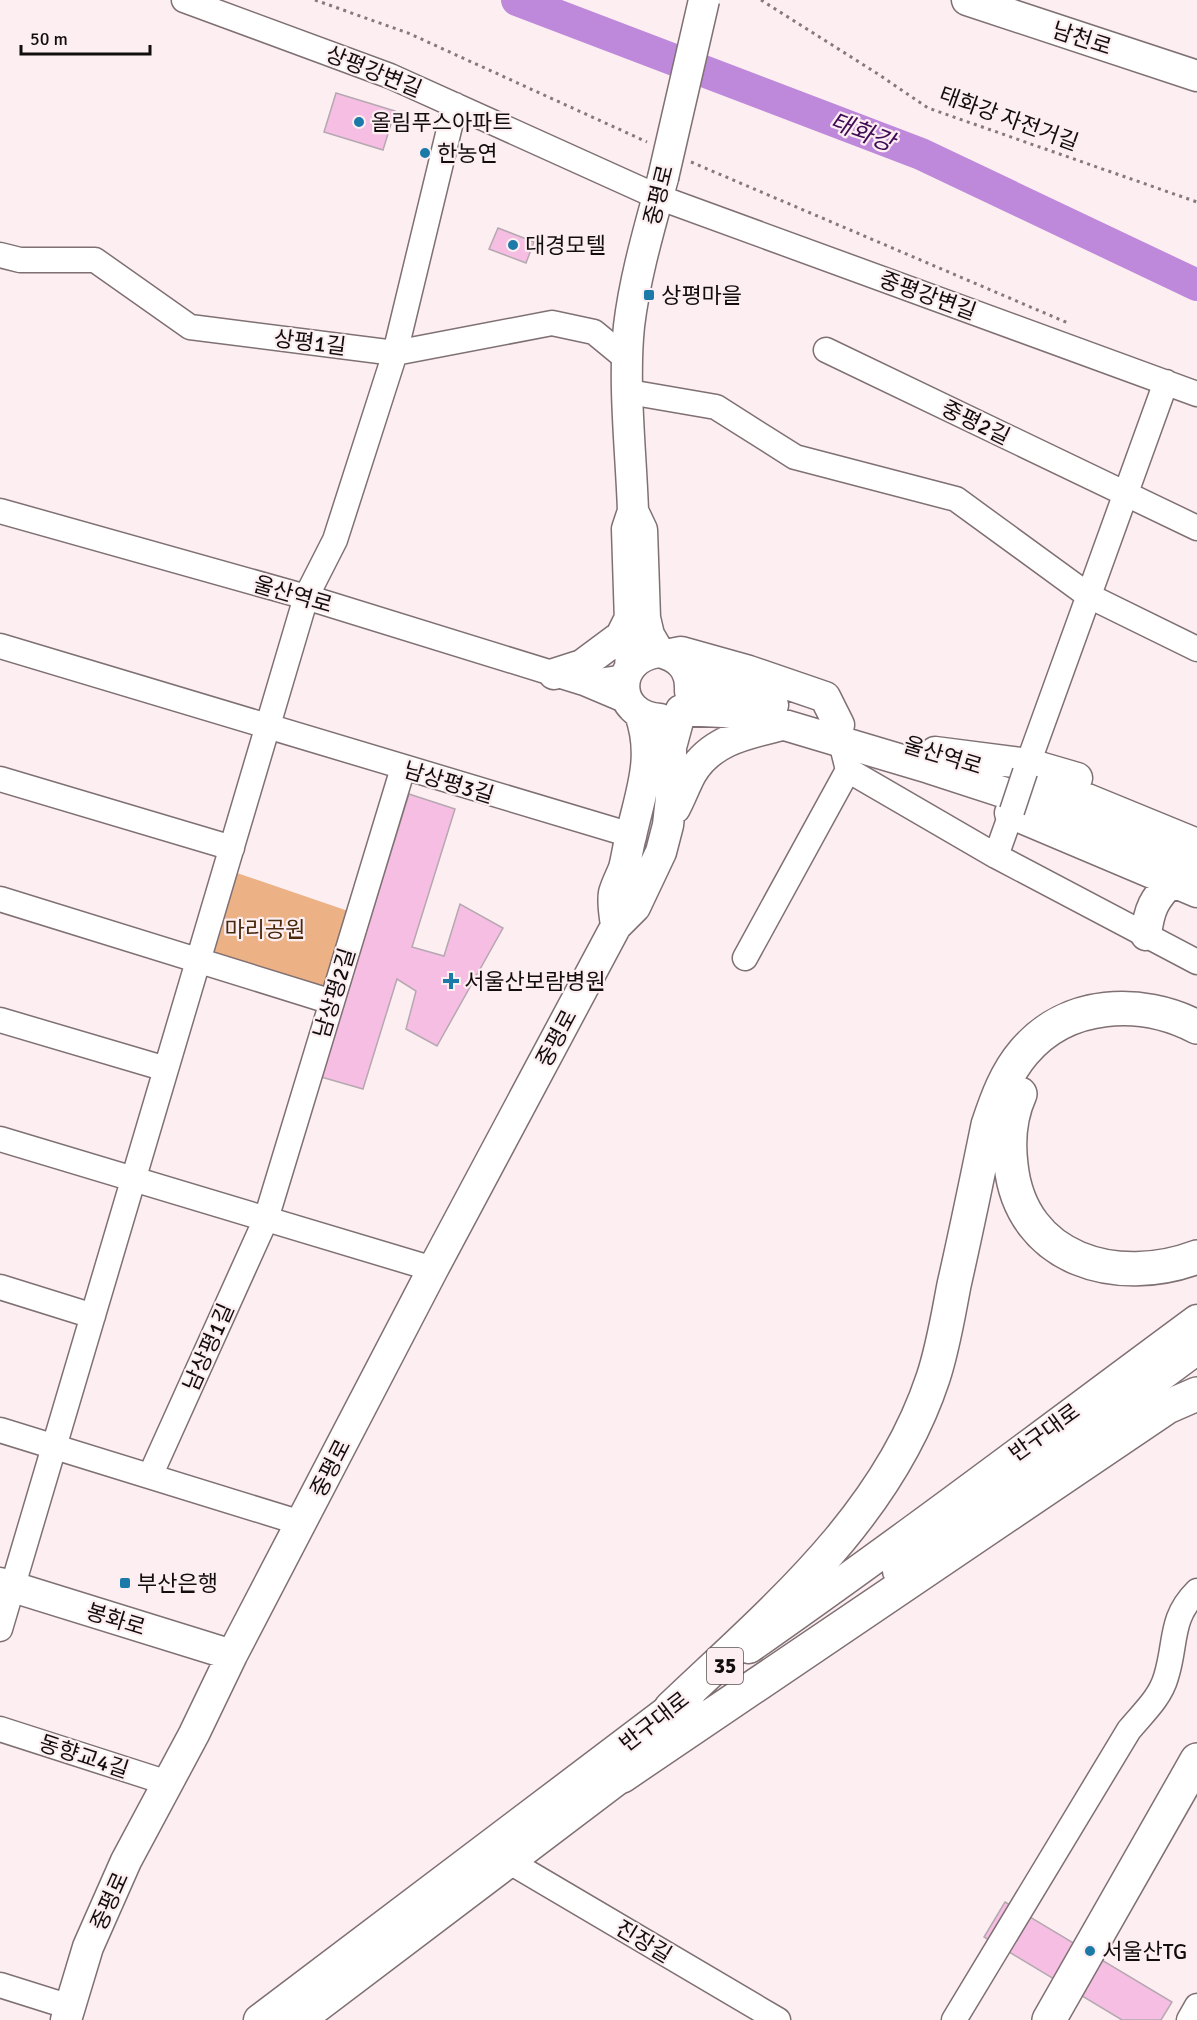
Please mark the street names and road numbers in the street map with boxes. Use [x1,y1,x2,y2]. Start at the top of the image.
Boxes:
street label: 남천로 [1049,16,1115,61]
street label: 상평강변길 [322,40,426,103]
street label: 태화강 자전거길 [935,81,1082,156]
street label: 중평로 [638,162,679,228]
street label: 중평강변길 [876,265,980,325]
street label: 상평1길 [272,325,348,360]
street label: 중평2길 [937,394,1014,450]
street label: 울산역로 [250,570,335,619]
street label: 울산역로 [900,731,986,780]
street label: 남상평3길 [401,756,497,809]
street label: 남상평2길 [308,945,361,1041]
street label: 중평로 [530,1005,583,1071]
street label: 남상평1길 [177,1299,240,1395]
street label: 반구대로 [1004,1398,1085,1467]
street label: 중평로 [305,1435,356,1501]
street label: 봉화로 [83,1598,149,1641]
road number: 35 [707,1648,743,1684]
street label: 반구대로 [614,1686,695,1757]
street label: 동향교4길 [36,1729,132,1784]
street label: 중평로 [85,1868,134,1934]
street label: 진장길 [611,1914,677,1969]

